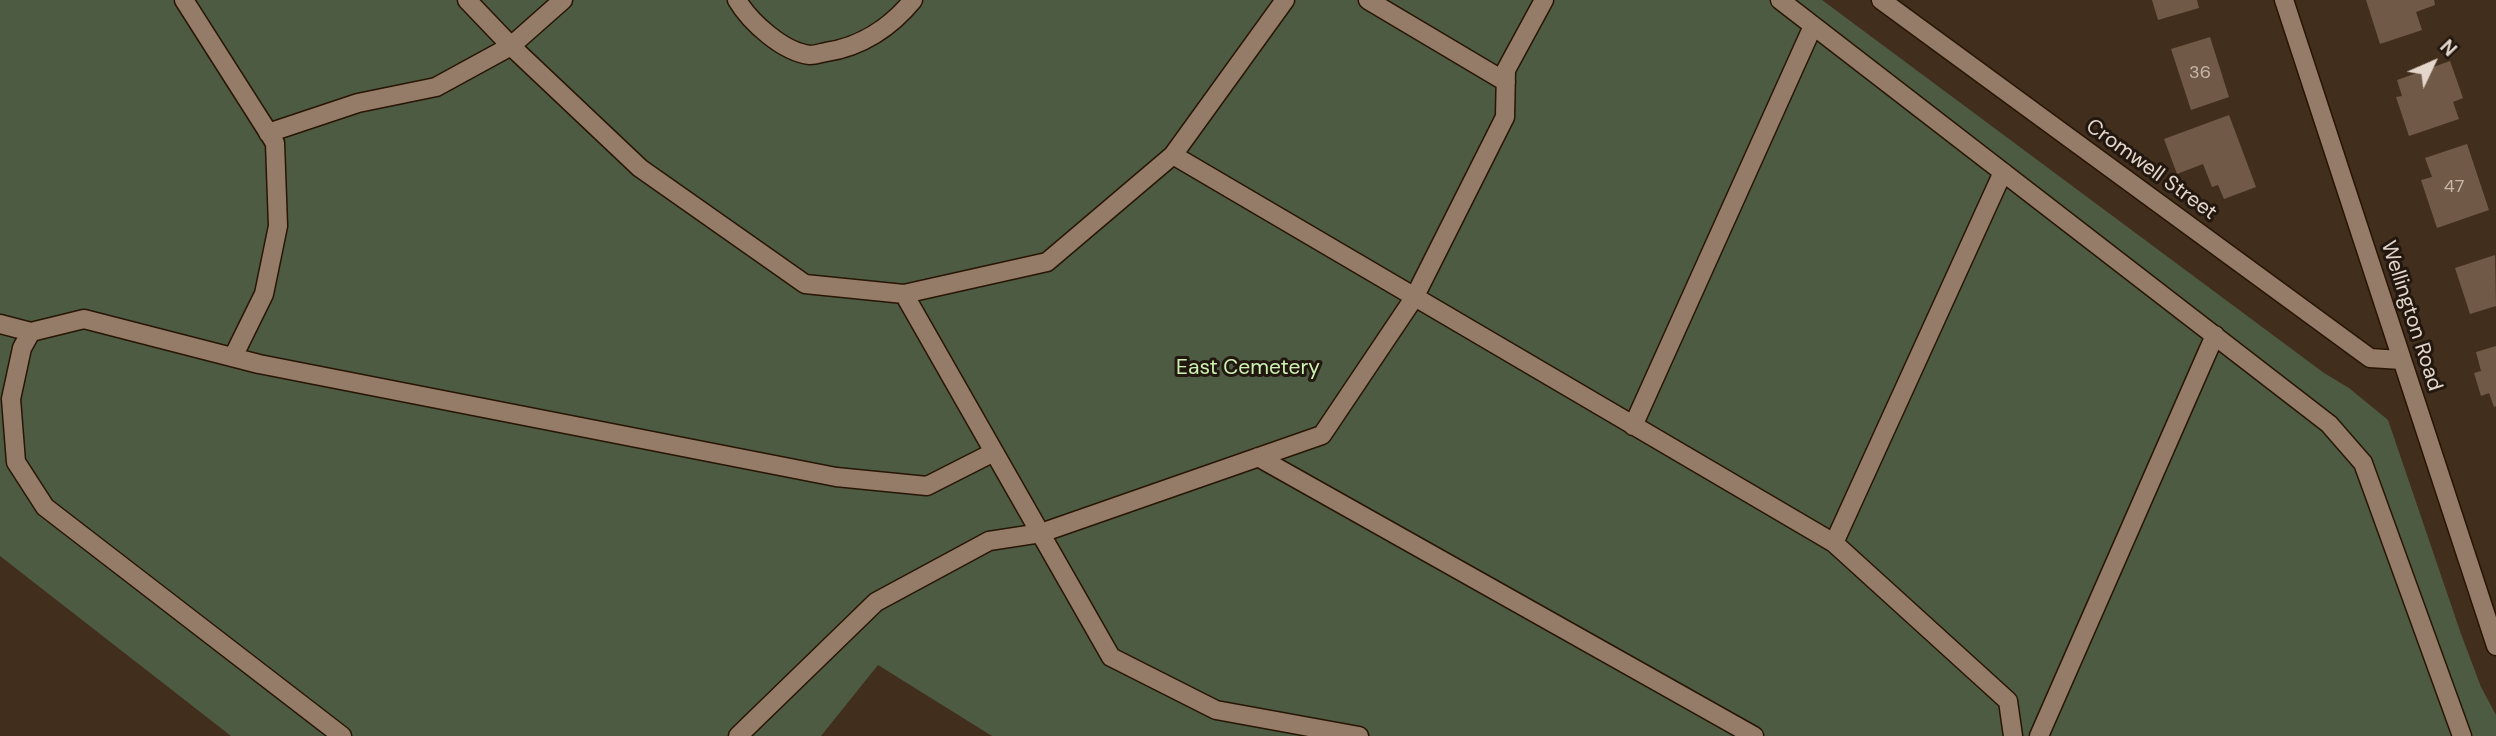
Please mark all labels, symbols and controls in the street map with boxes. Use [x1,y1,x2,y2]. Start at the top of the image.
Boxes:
north arrow [2398,28,2468,98]
text: N [2435,34,2462,62]
house number: 36 [2189,62,2211,84]
street label: Cromwell Street [2081,114,2221,226]
house number: 47 [2444,176,2464,198]
street label: Wellington Road [2375,238,2447,394]
park label: East Cemetery [1176,355,1320,381]

